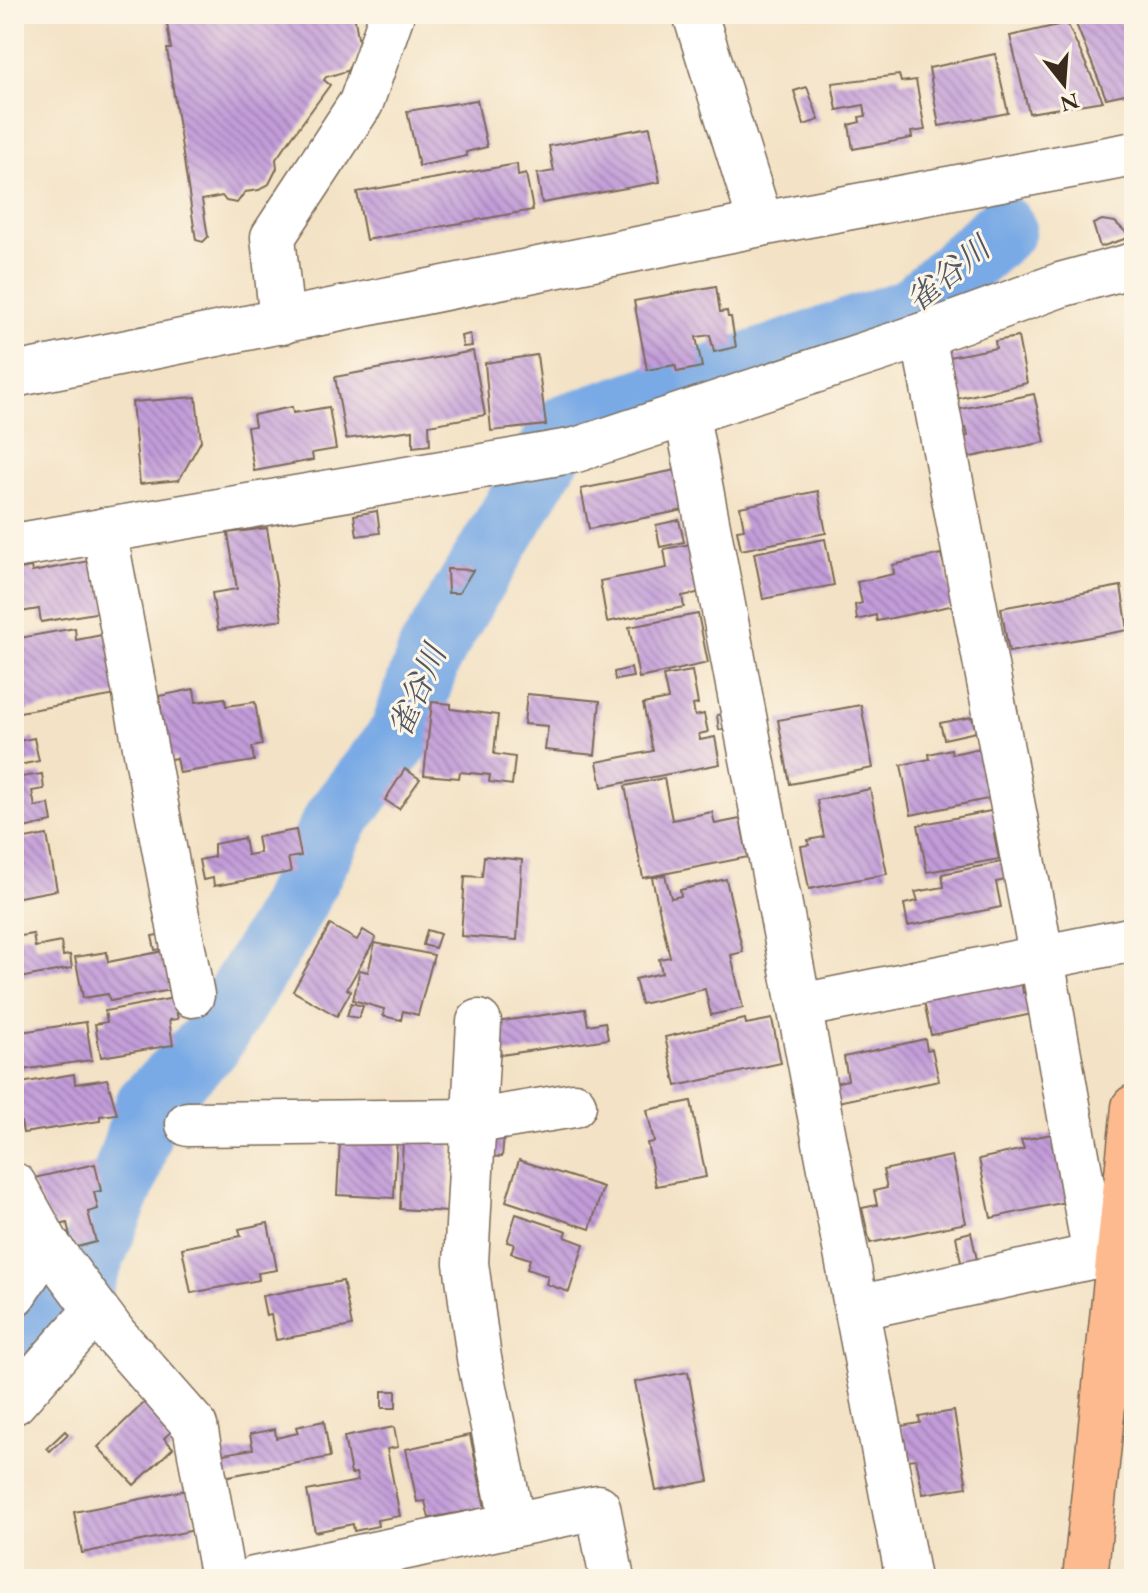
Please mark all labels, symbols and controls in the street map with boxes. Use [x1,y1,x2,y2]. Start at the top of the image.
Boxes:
north arrow [1024,44,1104,124]
text: N [1057,86,1082,119]
water label: 雀谷川 [897,226,1001,321]
water label: 雀谷川 [378,636,457,743]

